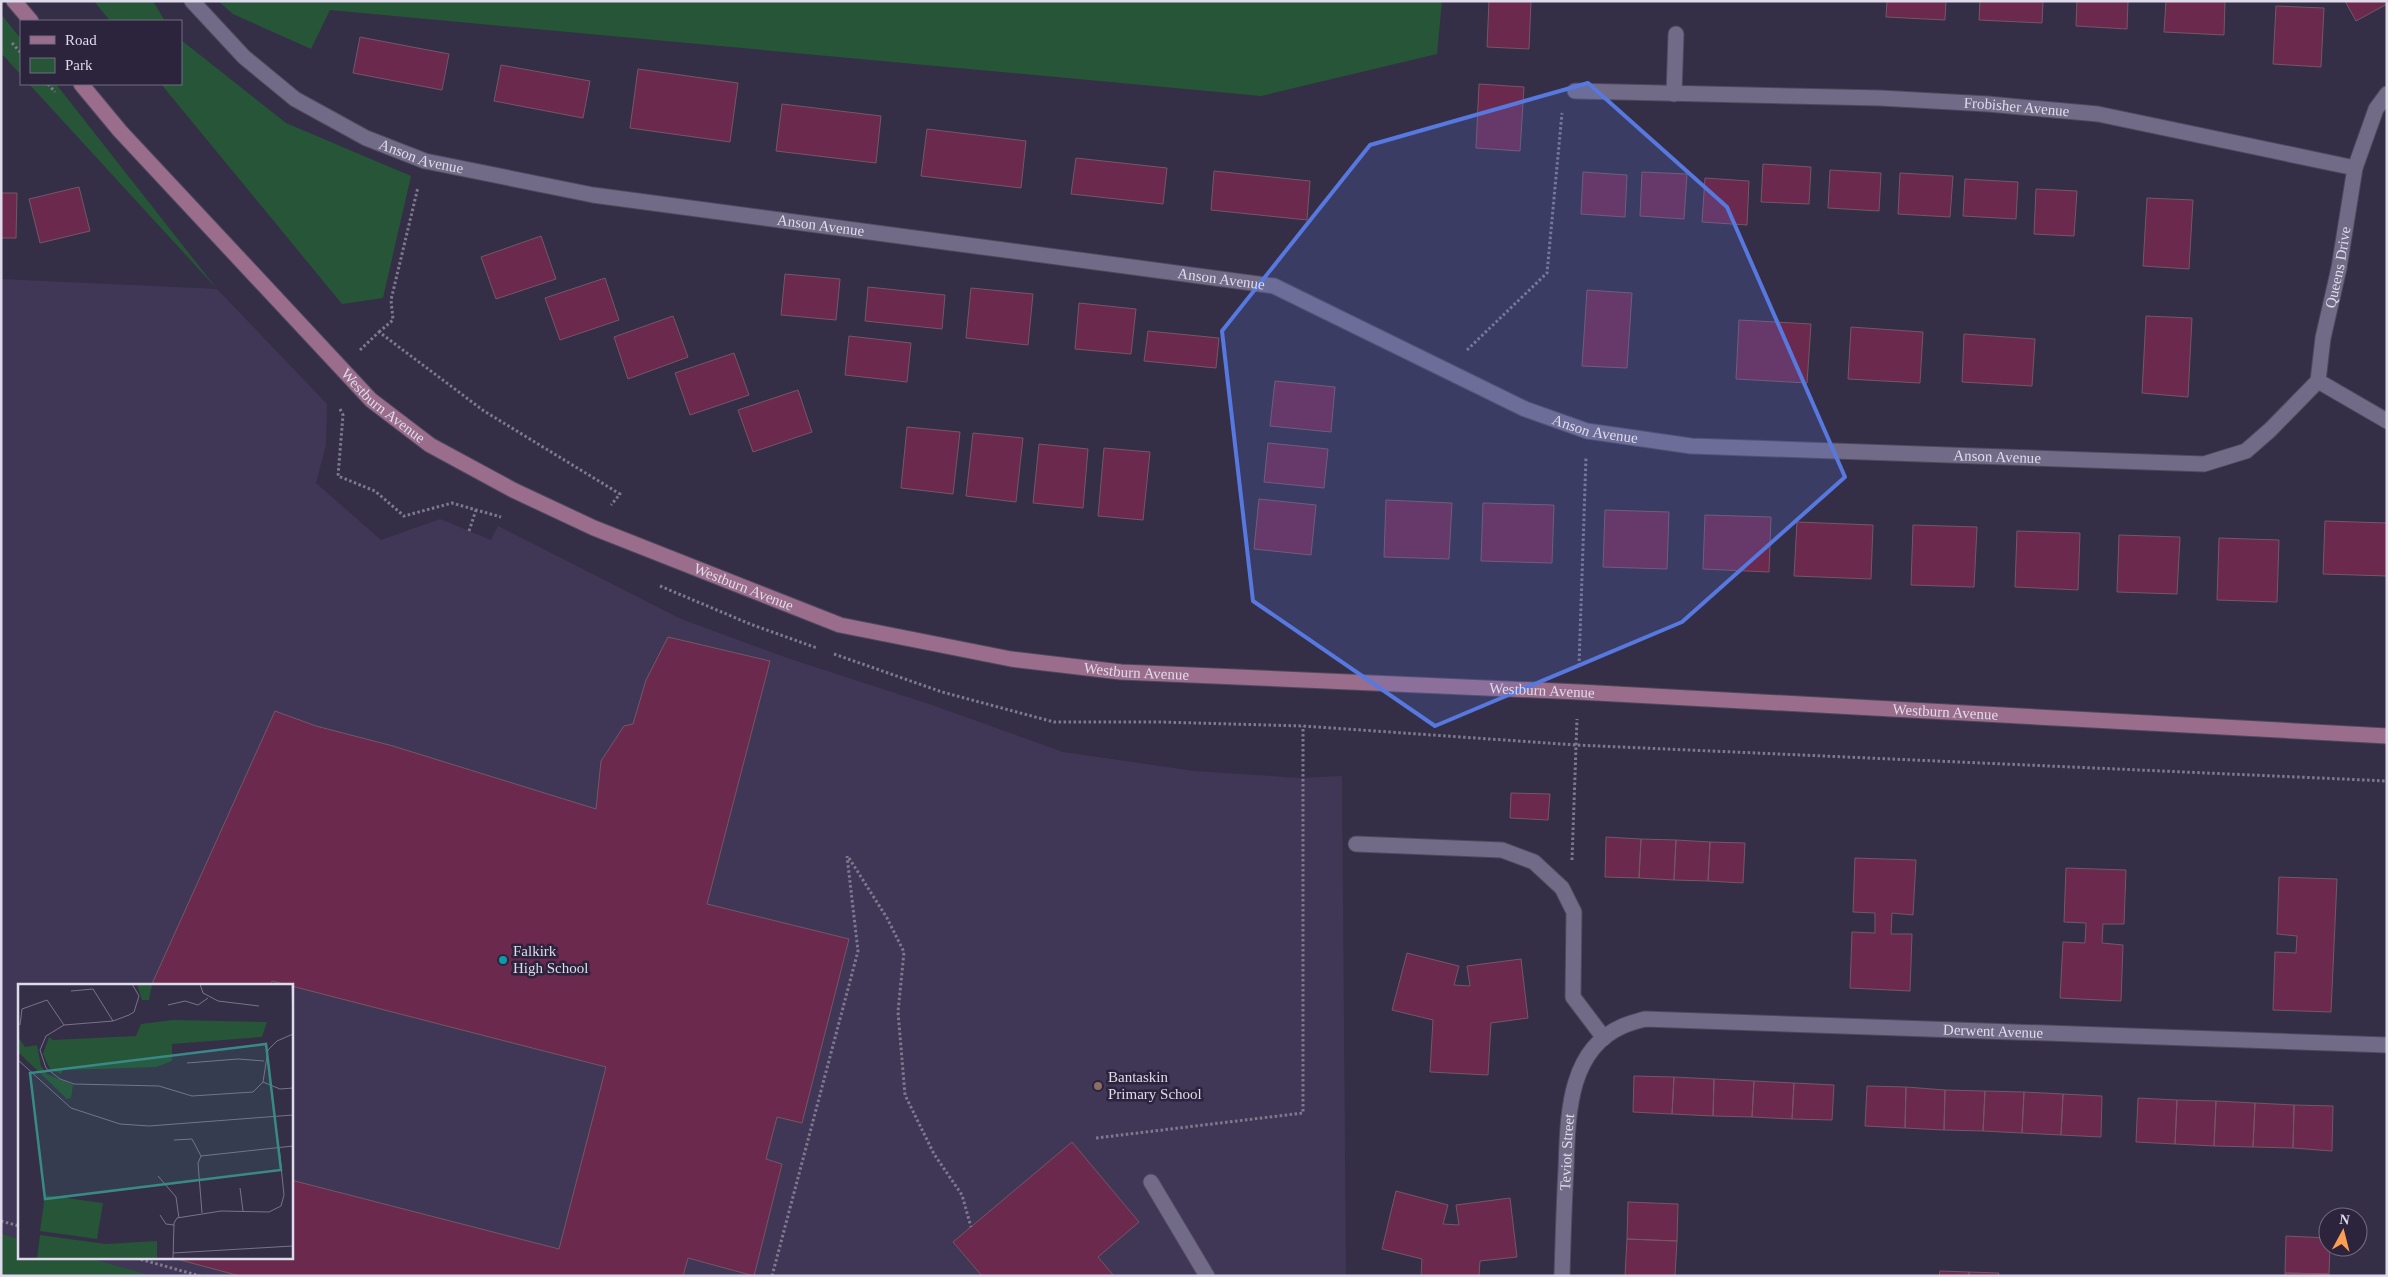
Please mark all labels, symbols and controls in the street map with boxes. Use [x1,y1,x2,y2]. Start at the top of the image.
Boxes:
legend [20,20,182,85]
text: Road [65,32,97,48]
text: Park [65,57,93,73]
street label: Frobisher Avenue [1963,95,2070,119]
street label: Anson Avenue [377,136,465,177]
street label: Anson Avenue [776,212,866,239]
street label: Queens Drive [2322,225,2354,310]
street label: Anson Avenue [1177,265,1266,293]
street label: Westburn Avenue [338,365,428,446]
street label: Anson Avenue [1550,411,1639,446]
street label: Anson Avenue [1953,447,2042,466]
street label: Westburn Avenue [692,560,796,614]
street label: Westburn Avenue [1083,660,1190,683]
street label: Westburn Avenue [1489,680,1596,701]
street label: Westburn Avenue [1892,701,1999,723]
place label: Falkirk High School [513,943,588,976]
marker: Falkirk High School [497,954,509,966]
inset map [18,984,292,1260]
street label: Derwent Avenue [1943,1021,2044,1041]
place label: Bantaskin Primary School [1108,1069,1202,1102]
marker: Bantaskin Primary School [1092,1080,1104,1092]
street label: Teviot Street [1557,1112,1577,1191]
north arrow [2318,1207,2368,1257]
text: N [2339,1212,2350,1228]

